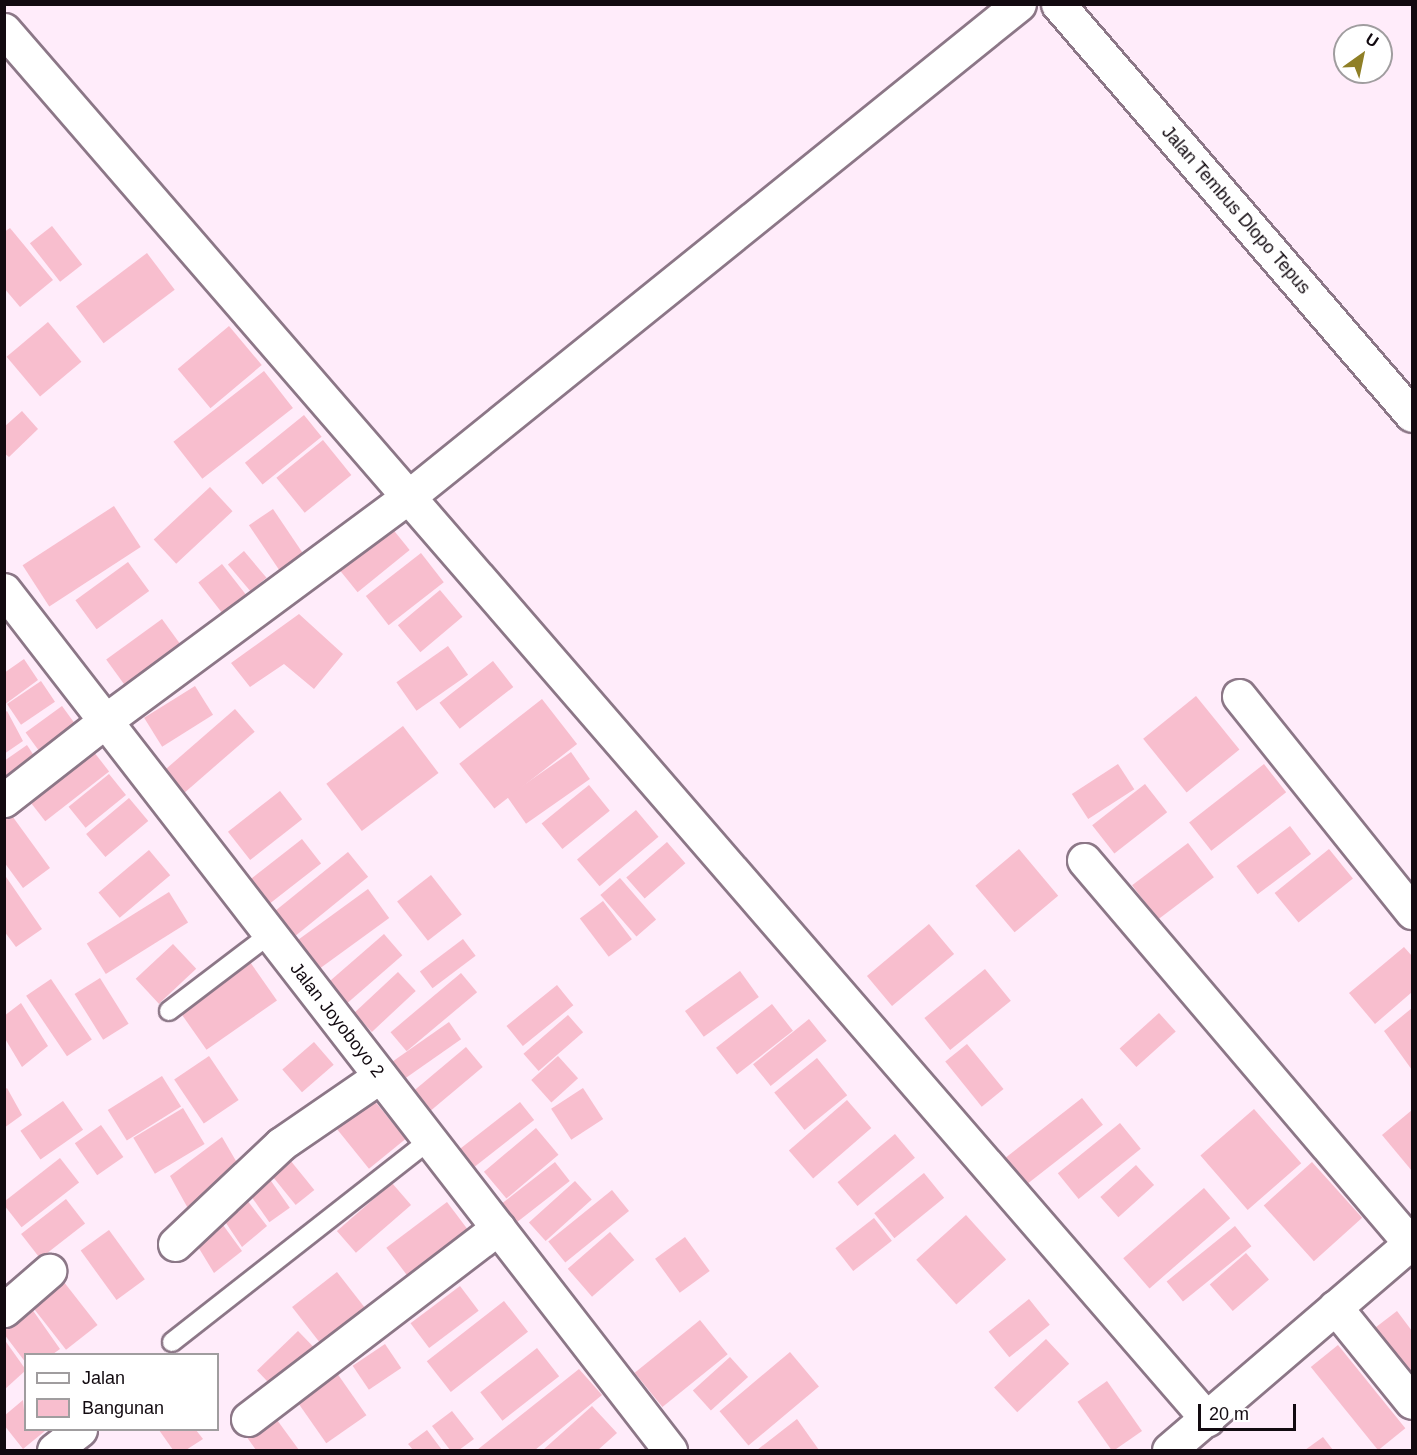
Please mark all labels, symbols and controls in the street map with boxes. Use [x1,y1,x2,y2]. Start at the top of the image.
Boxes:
north arrow [1333,24,1393,84]
text: U [1363,30,1381,50]
street label: Jalan Tembus Dlopo Tepus [1157,121,1315,299]
street label: Jalan Joyoboyo 2 [285,958,389,1082]
legend [24,1353,219,1431]
text: Jalan [82,1368,125,1388]
scale bar [1201,1392,1298,1430]
text: Bangunan [82,1398,164,1418]
text: 20 m [1209,1404,1249,1424]

